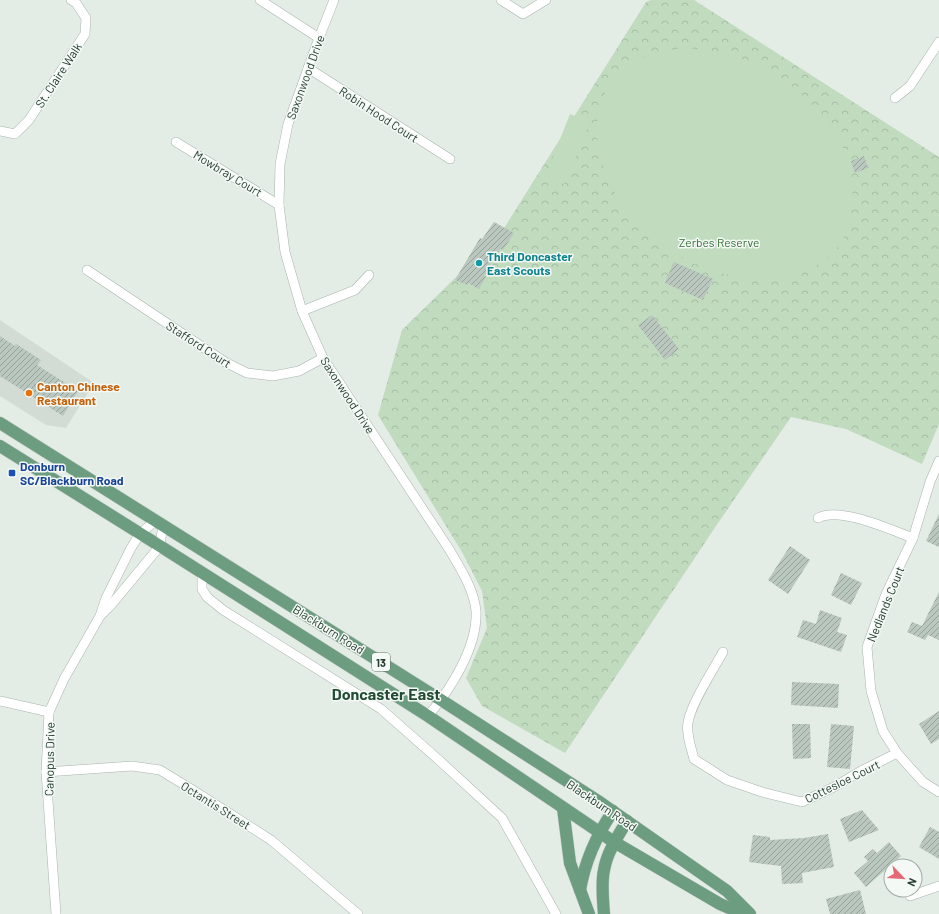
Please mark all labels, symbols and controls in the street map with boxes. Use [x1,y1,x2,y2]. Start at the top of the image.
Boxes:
street label: Saxonwood Drive [283,33,327,121]
street label: St. Claire Walk [32,40,84,110]
street label: Robin Hood Court [337,83,421,145]
street label: Mowbray Court [191,147,265,199]
park label: Zerbes Reserve [679,235,759,249]
place label: Third Doncaster East Scouts [487,249,573,277]
marker: Third Doncaster East Scouts [474,258,484,268]
street label: Stafford Court [164,318,234,370]
street label: Saxonwood Drive [318,354,378,436]
place label: Canton Chinese Restaurant [37,379,120,407]
marker: Canton Chinese Restaurant [24,388,34,398]
place label: Donburn SC/Blackburn Road [20,459,124,487]
marker: Donburn SC/Blackburn Road [7,468,17,478]
street label: Nedlands Court [863,564,907,644]
street label: Blackburn Road [291,601,367,657]
road number: 13 [372,653,390,671]
district label: Doncaster East [332,684,440,703]
street label: Canopus Drive [41,722,57,796]
street label: Cottesloe Court [802,757,882,805]
street label: Blackburn Road [564,776,640,834]
street label: Octantis Street [179,778,253,832]
north arrow [883,858,923,898]
text: N [905,876,920,889]

